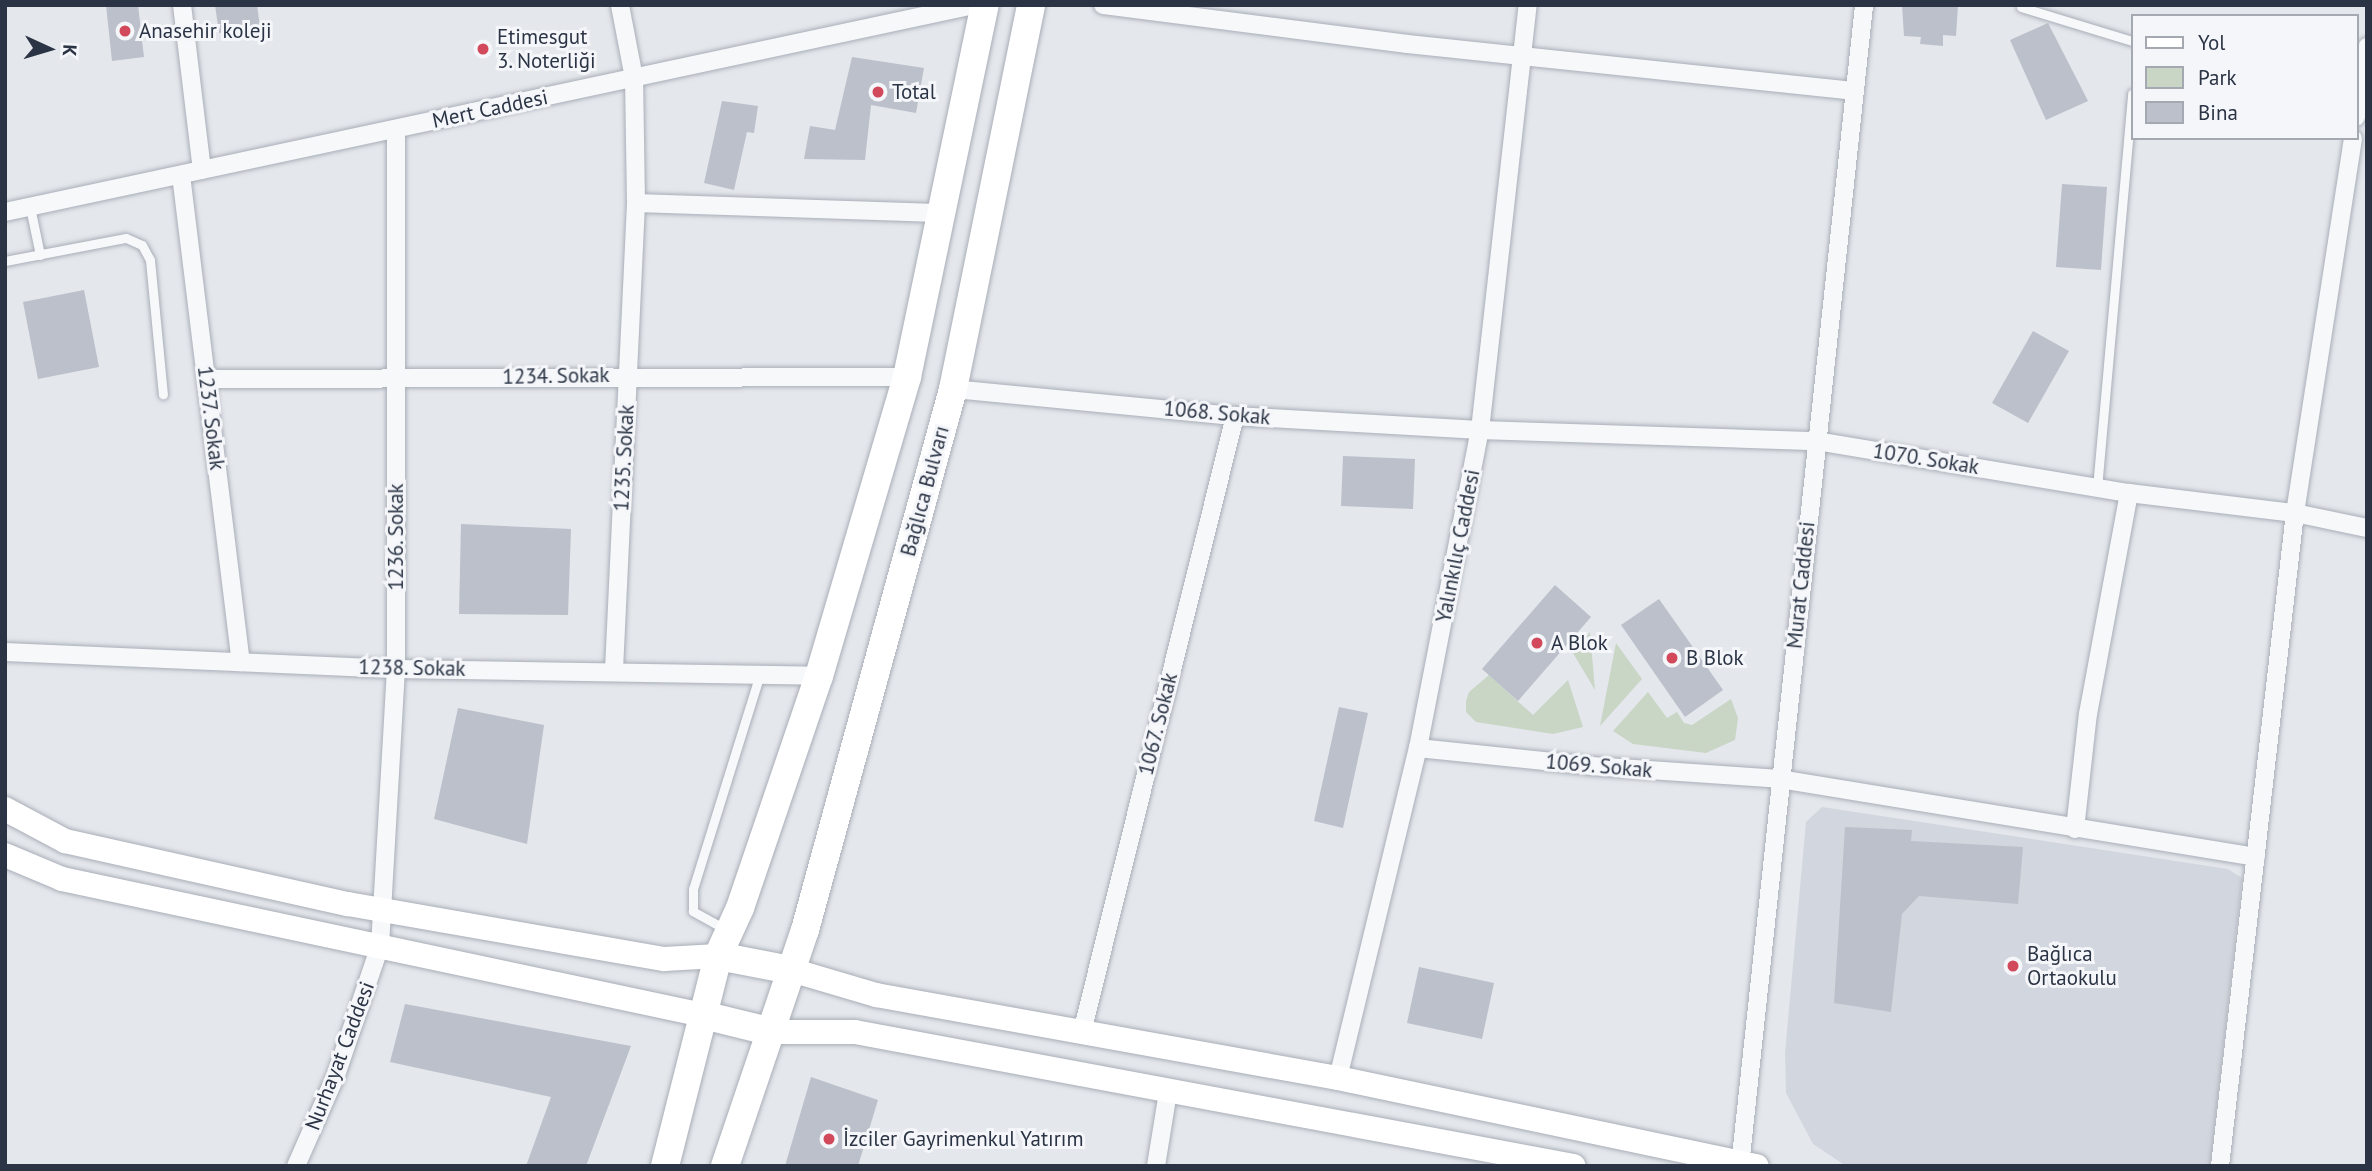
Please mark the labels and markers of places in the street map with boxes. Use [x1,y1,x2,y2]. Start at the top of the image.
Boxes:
place label: Anasehir koleji [139,18,272,44]
marker: Anasehir koleji [117,23,133,39]
place label: Etimesgut 3. Noterliği [497,24,597,74]
marker: Etimesgut 3. Noterliği [475,41,491,57]
place label: Total [892,79,936,105]
marker: Total [870,84,886,100]
place label: A Blok [1551,630,1609,656]
marker: A Blok [1529,635,1545,651]
place label: B Blok [1686,645,1744,671]
marker: B Blok [1664,650,1680,666]
place label: Bağlıca Ortaokulu [2027,941,2117,991]
marker: Bağlıca Ortaokulu [2005,958,2021,974]
place label: İzciler Gayrimenkul Yatırım [843,1126,1084,1152]
marker: İzciler Gayrimenkul Yatırım [821,1131,837,1147]

